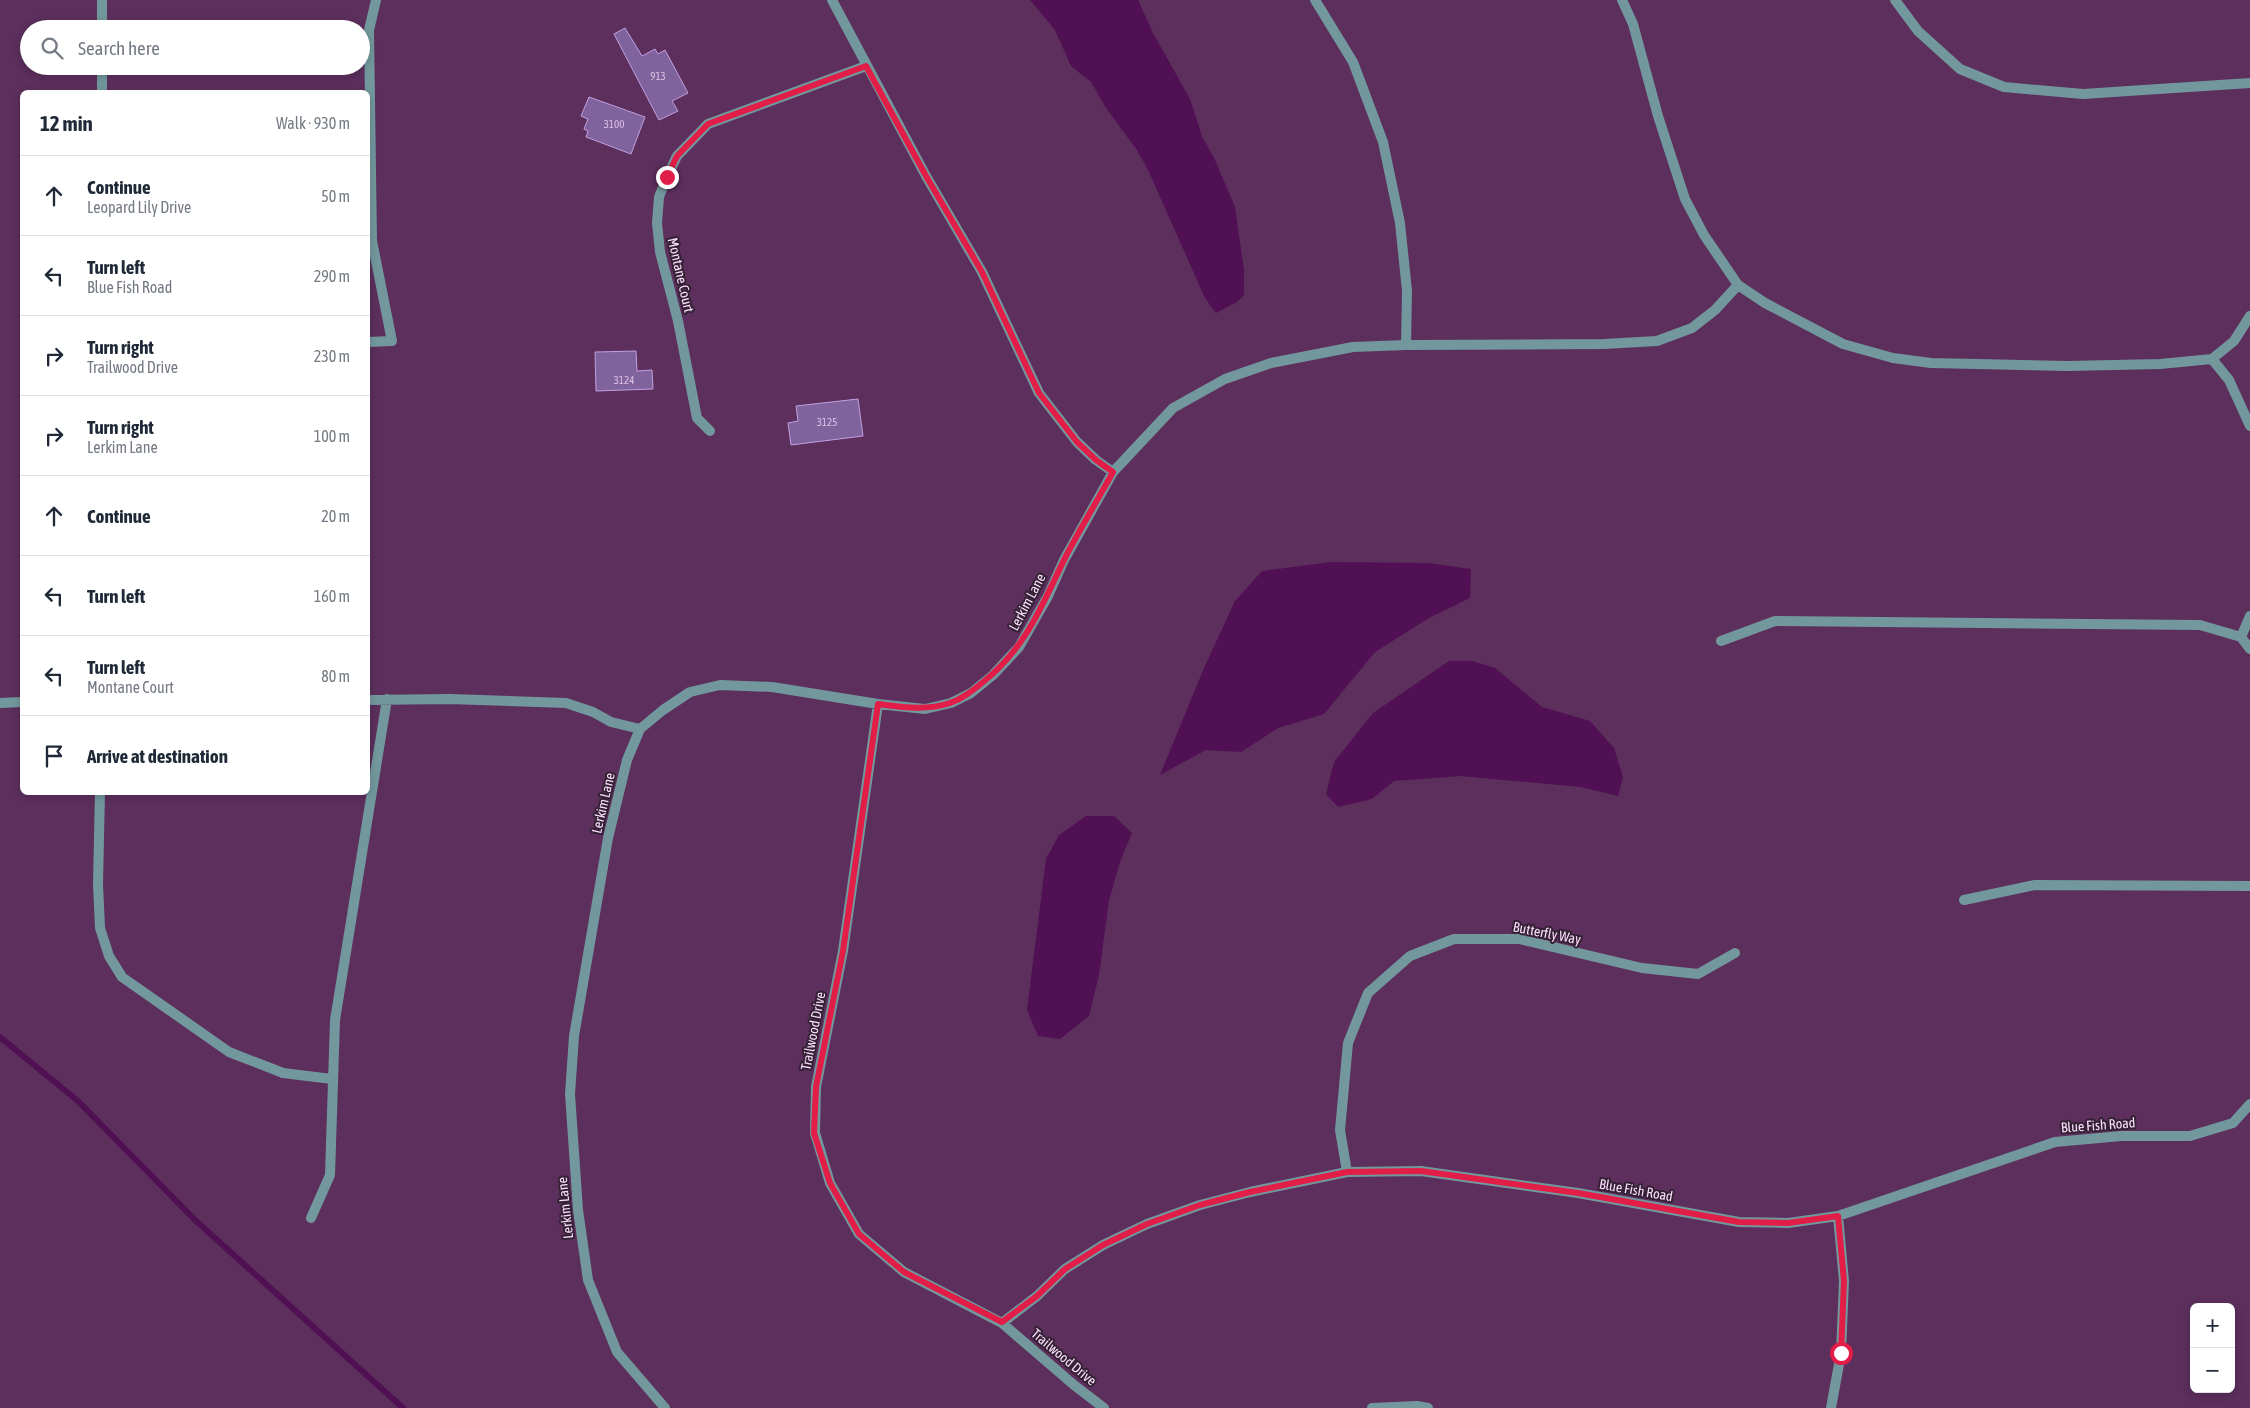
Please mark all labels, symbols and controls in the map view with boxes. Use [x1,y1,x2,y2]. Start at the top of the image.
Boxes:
search box [20,20,370,75]
icon: search [38,34,66,62]
text: Search here [78,37,160,59]
house number: 913 [650,70,666,82]
text: 12 min [40,111,93,135]
text: Walk · 930 m [276,114,350,132]
house number: 3100 [604,118,624,130]
route end [656,166,679,189]
text: Continue [87,176,151,198]
icon: ahead [40,182,68,210]
text: 50 m [321,187,350,205]
text: Leopard Lily Drive [87,198,191,216]
street label: Montane Court [665,236,697,314]
text: Turn left [87,256,145,278]
icon: left [40,262,68,290]
text: 290 m [314,267,350,285]
text: Blue Fish Road [87,278,172,296]
text: Turn right [87,336,154,358]
icon: right [40,342,68,370]
text: 230 m [314,347,350,365]
text: Trailwood Drive [87,358,178,376]
house number: 3124 [614,374,634,386]
text: Turn right [87,416,154,438]
house number: 3125 [817,416,837,428]
icon: right [40,422,68,450]
text: 100 m [314,427,350,445]
text: Lerkim Lane [87,438,158,456]
icon: ahead [40,502,68,530]
text: Continue [87,505,151,527]
text: 20 m [321,507,350,525]
street label: Lerkim Lane [1005,571,1049,633]
icon: left [40,582,68,610]
text: Turn left [87,585,145,607]
text: 160 m [314,587,350,605]
text: Turn left [87,656,145,678]
icon: left [40,662,68,690]
text: 80 m [321,667,350,685]
text: Montane Court [87,678,174,696]
icon: arrive [40,742,68,770]
text: Arrive at destination [87,745,228,767]
street label: Lerkim Lane [588,771,618,835]
street label: Butterfly Way [1512,919,1583,947]
street label: Trailwood Drive [798,990,828,1072]
street label: Blue Fish Road [2060,1114,2136,1136]
street label: Lerkim Lane [554,1176,576,1240]
street label: Blue Fish Road [1598,1176,1674,1204]
map controls [2190,1303,2235,1393]
button: + [2190,1303,2235,1348]
street label: Trailwood Drive [1028,1325,1100,1389]
route start [1830,1342,1853,1365]
button: − [2190,1348,2235,1393]

